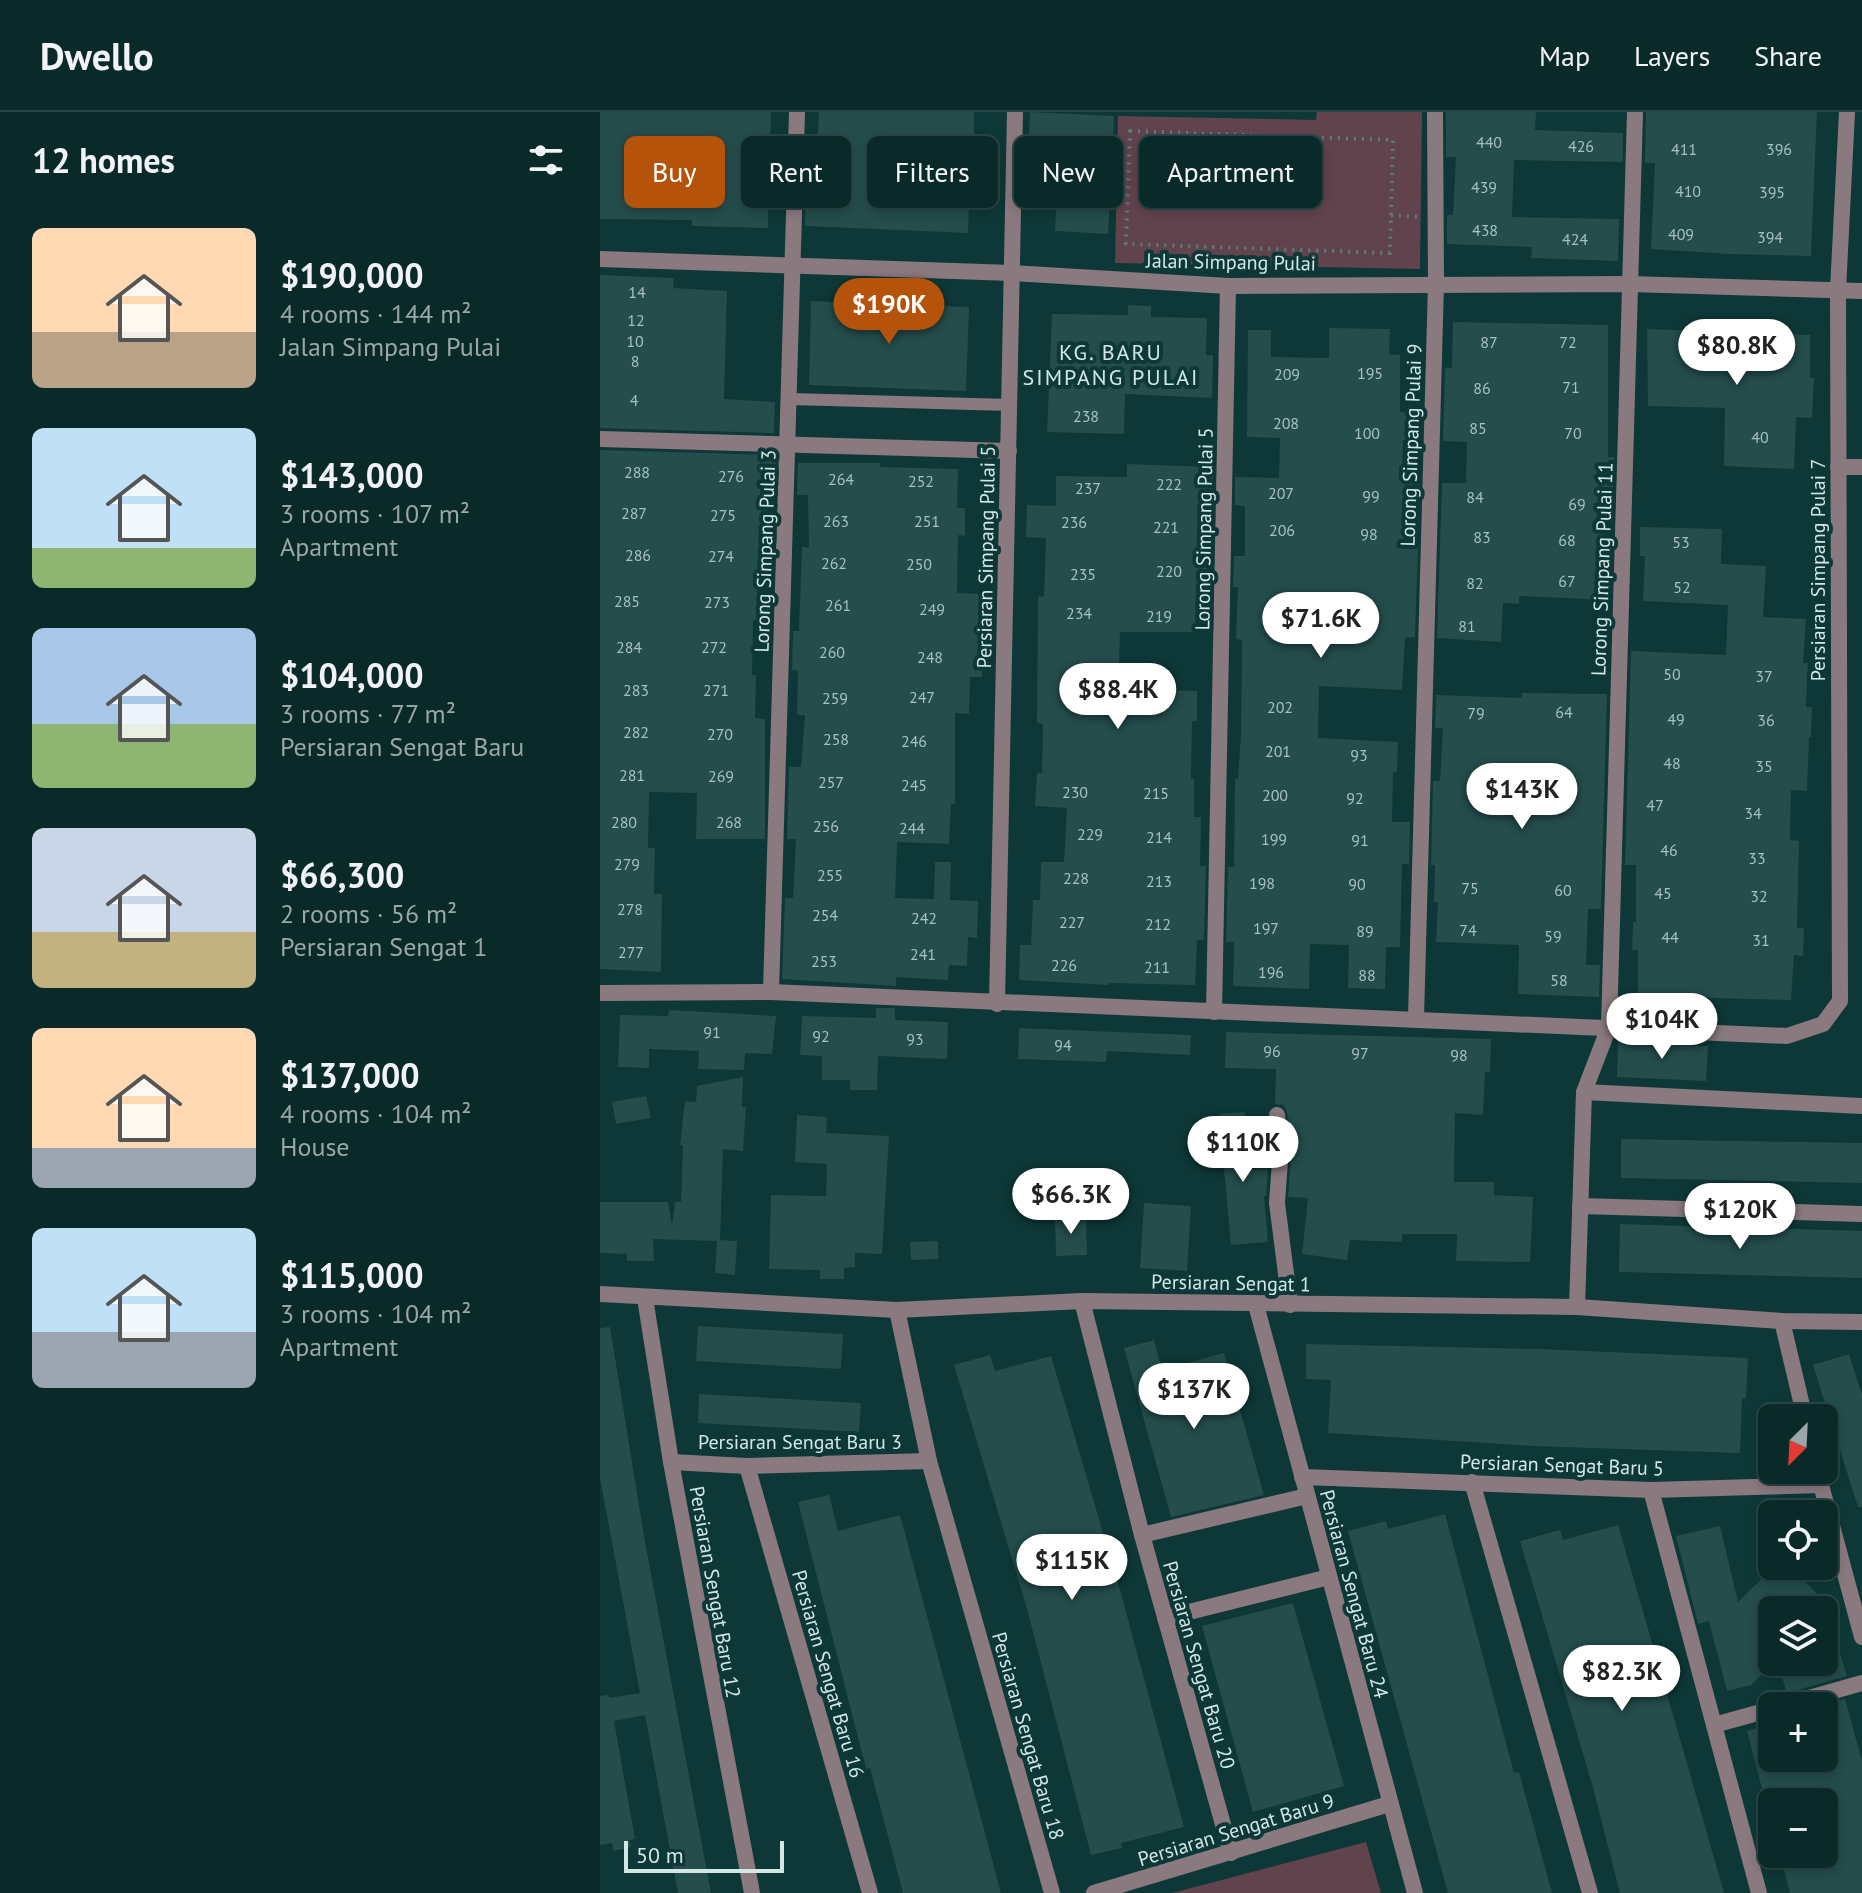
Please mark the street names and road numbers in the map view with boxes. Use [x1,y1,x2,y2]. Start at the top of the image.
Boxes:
street label: Jalan Simpang Pulai [1145,247,1316,276]
street label: Lorong Simpang Pulai 9 [1394,343,1428,547]
street label: Lorong Simpang Pulai 5 [1189,427,1219,631]
street label: Persiaran Simpang Pulai 5 [971,445,1001,669]
street label: Lorong Simpang Pulai 3 [748,449,782,653]
street label: Persiaran Simpang Pulai 7 [1805,459,1831,681]
street label: Lorong Simpang Pulai 11 [1585,462,1619,676]
street label: Persiaran Sengat 1 [1151,1269,1311,1297]
street label: Persiaran Sengat Baru 3 [698,1429,902,1455]
street label: Persiaran Sengat Baru 5 [1460,1448,1664,1482]
street label: Persiaran Sengat Baru 12 [684,1484,746,1700]
street label: Persiaran Sengat Baru 24 [1314,1487,1394,1701]
street label: Persiaran Sengat Baru 20 [1157,1558,1241,1772]
street label: Persiaran Sengat Baru 16 [786,1567,870,1781]
street label: Persiaran Sengat Baru 18 [986,1629,1070,1843]
street label: Persiaran Sengat Baru 9 [1135,1788,1337,1872]

